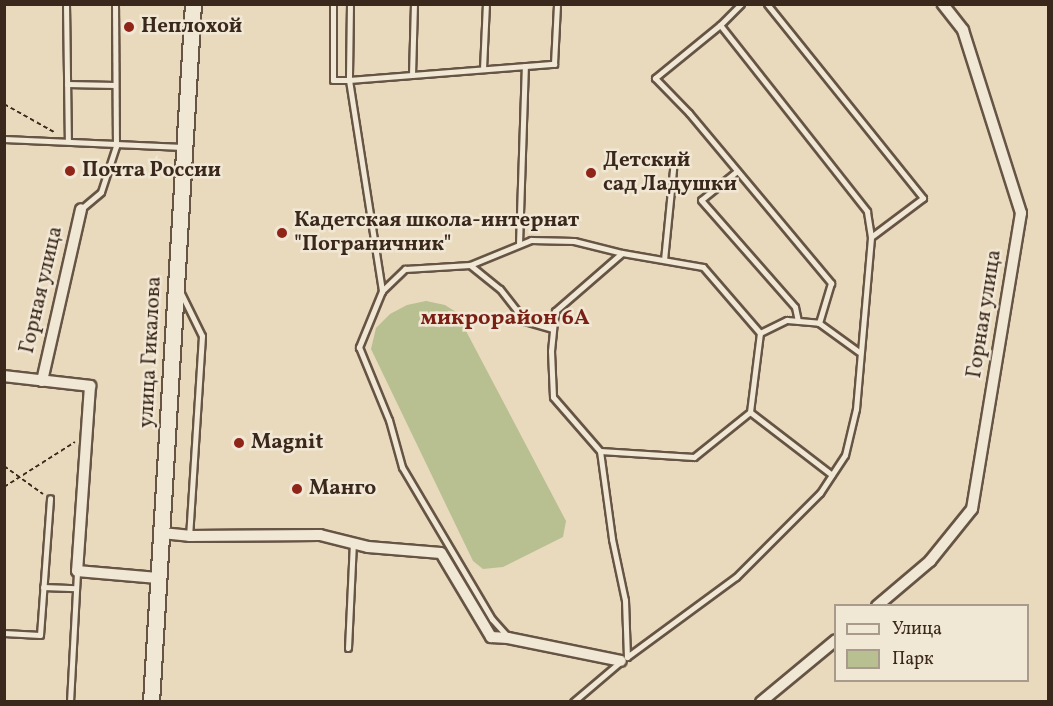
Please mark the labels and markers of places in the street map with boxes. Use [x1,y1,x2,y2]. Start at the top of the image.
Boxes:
place label: Неплохой [141,14,242,40]
marker: Неплохой [122,20,136,34]
place label: Детский сад Ладушки [603,148,737,198]
place label: Почта России [82,158,221,184]
marker: Почта России [63,164,77,178]
marker: Детский сад Ладушки [584,166,598,180]
place label: Кадетская школа-интернат "Пограничник" [294,208,579,258]
marker: Кадетская школа-интернат "Пограничник" [275,226,289,240]
place label: Magnit [251,430,323,456]
marker: Magnit [232,436,246,450]
place label: Манго [309,476,376,502]
marker: Манго [290,482,304,496]

